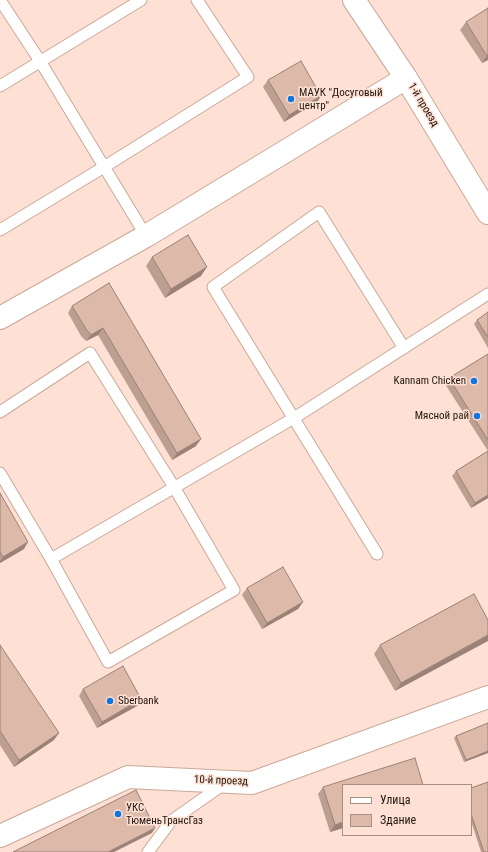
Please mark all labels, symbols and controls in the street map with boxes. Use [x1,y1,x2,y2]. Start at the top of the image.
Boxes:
street label: 1-й проезд [405,81,441,129]
place label: МАУК "Досуговый центр" [299,86,383,112]
marker: МАУК "Досуговый центр" [286,94,296,104]
place label: Kannam Chicken [394,374,466,388]
marker: Kannam Chicken [469,376,479,386]
place label: Мясной рай [415,409,469,423]
marker: Мясной рай [472,411,482,421]
place label: Sberbank [118,694,159,708]
marker: Sberbank [105,696,115,706]
street label: 10-й проезд [194,773,248,789]
legend [342,784,472,836]
text: Улица [380,793,410,807]
place label: УКС ТюменьТрансГаз [126,801,203,827]
marker: УКС ТюменьТрансГаз [113,809,123,819]
text: Здание [380,813,416,827]

